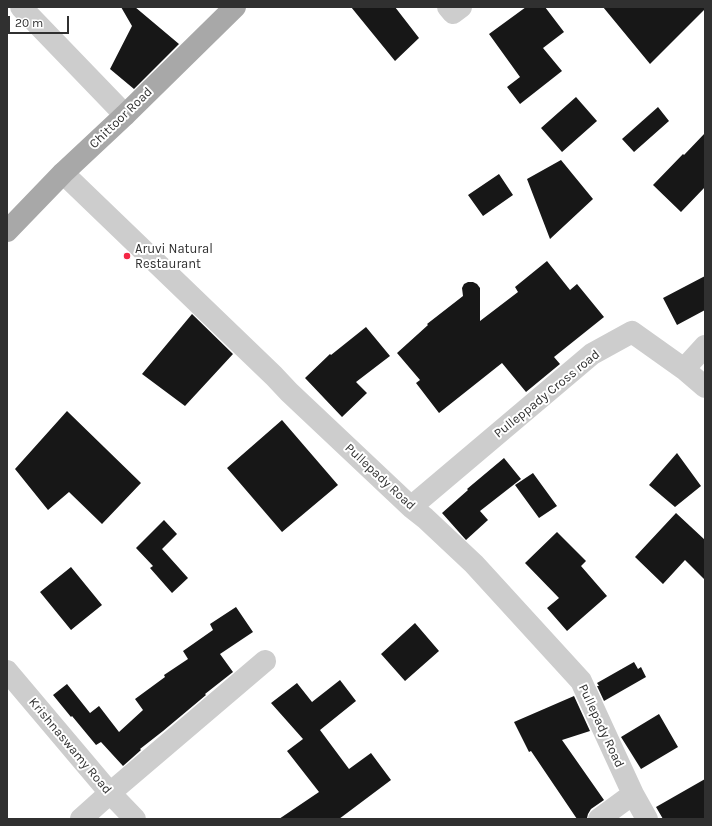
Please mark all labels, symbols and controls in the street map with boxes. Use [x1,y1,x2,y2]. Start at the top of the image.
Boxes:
scale bar [10,8,71,34]
text: 20 m [15,16,43,30]
street label: Chittoor Road [86,84,156,152]
place label: Aruvi Natural Restaurant [135,241,213,272]
marker: Aruvi Natural Restaurant [122,251,132,261]
street label: Pulleppady Cross road [491,347,603,441]
street label: Pullepady Road [342,440,418,514]
street label: Pullepady Road [575,682,627,770]
street label: Krishnaswamy Road [25,695,115,797]

